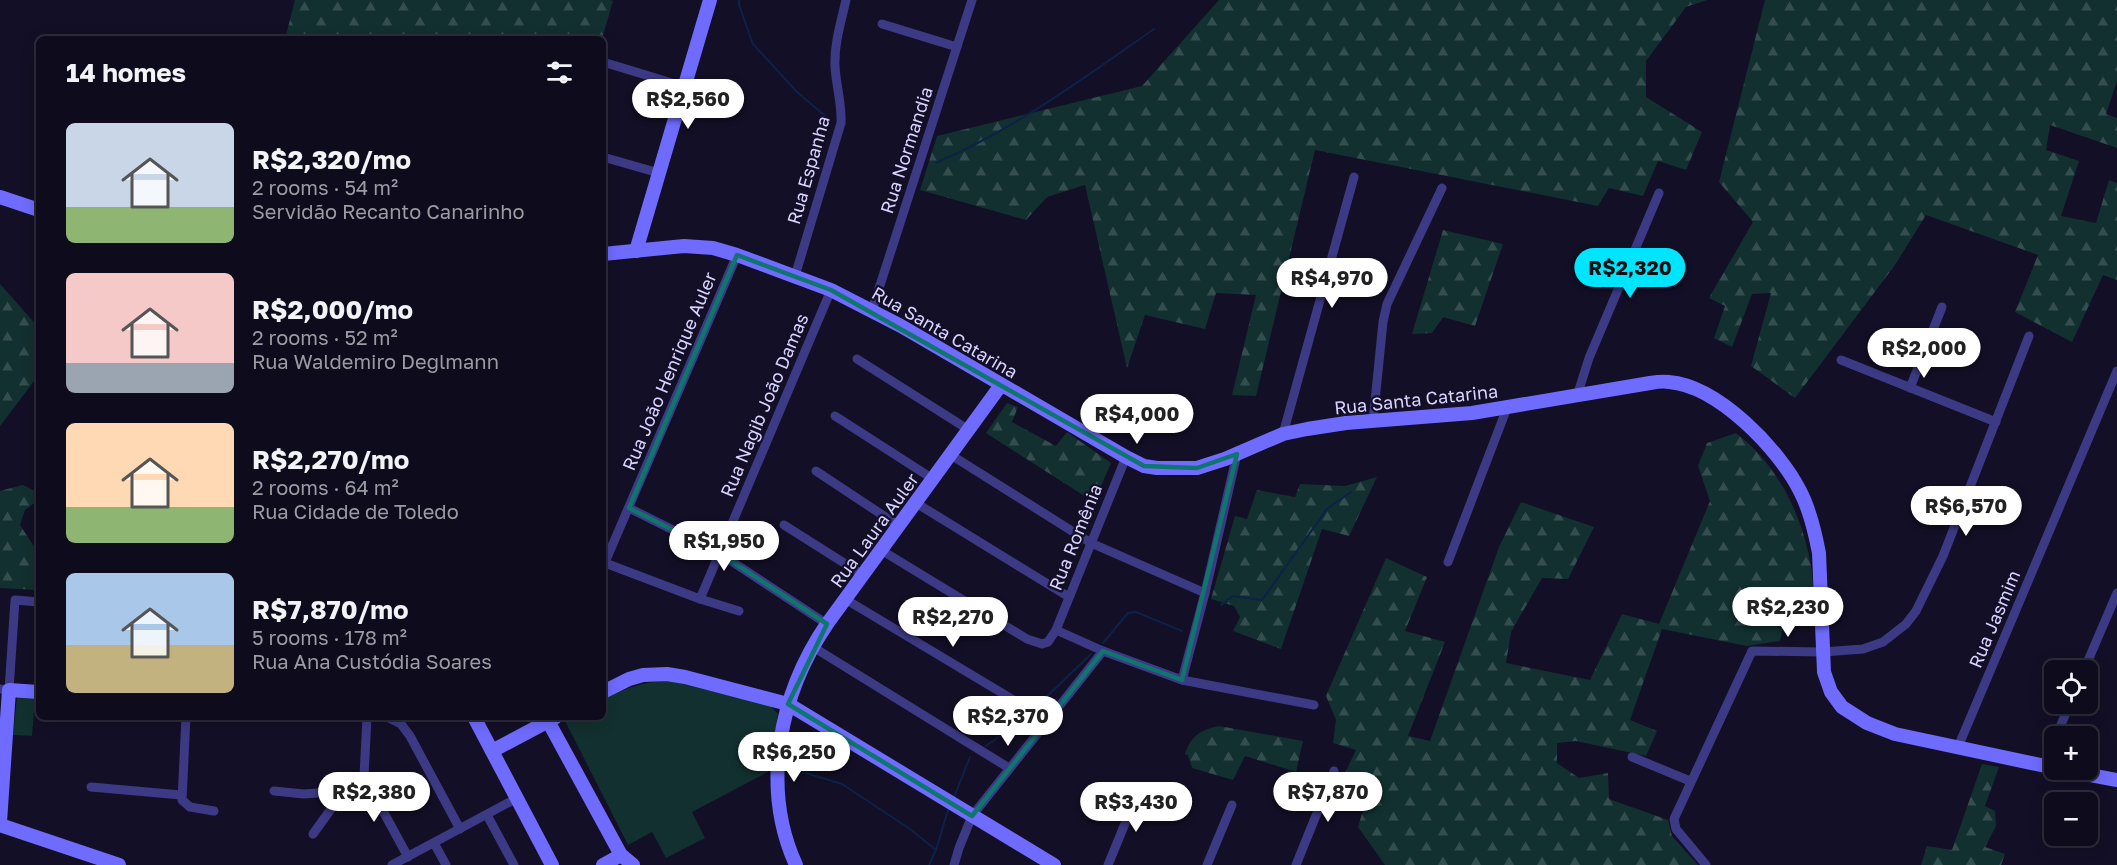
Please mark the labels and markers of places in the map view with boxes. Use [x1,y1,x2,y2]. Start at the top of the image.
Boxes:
pin: R$2,560 [633,79,743,130]
pin: R$2,320 [1575,248,1685,299]
pin: R$4,970 [1277,258,1387,309]
pin: R$2,000 [1869,328,1979,379]
pin: R$4,000 [1082,394,1192,445]
pin: R$6,570 [1911,486,2021,537]
pin: R$1,950 [669,521,779,572]
pin: R$2,230 [1733,587,1843,638]
pin: R$2,270 [898,597,1008,648]
pin: R$2,370 [953,696,1063,747]
pin: R$6,250 [739,732,849,783]
pin: R$2,380 [319,772,429,823]
pin: R$7,870 [1273,772,1383,823]
pin: R$3,430 [1081,782,1191,833]

